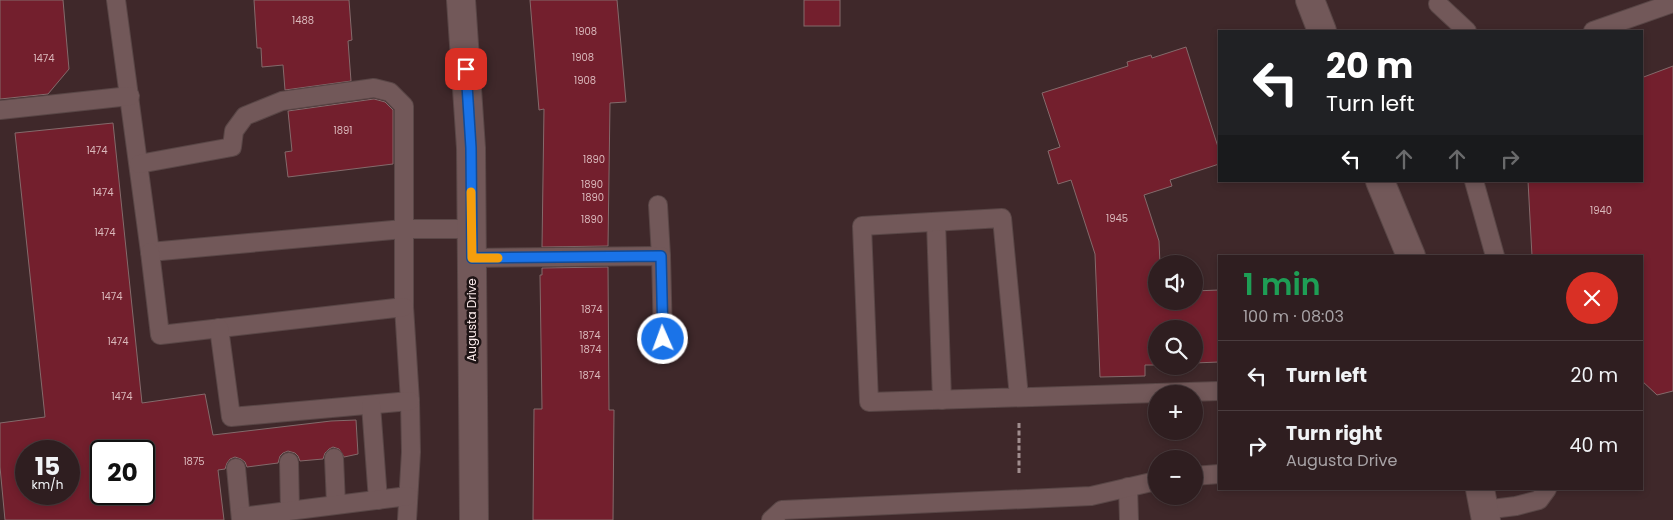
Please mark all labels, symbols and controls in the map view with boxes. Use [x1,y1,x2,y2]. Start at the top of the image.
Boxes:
house number: 1488 [292,13,314,28]
house number: 1908 [575,24,597,39]
text: 20 m [1326,41,1413,90]
pin [445,48,487,90]
house number: 1908 [572,50,594,65]
icon: left [1243,50,1308,115]
house number: 1474 [33,51,55,66]
icon: arrive [452,55,480,83]
house number: 1908 [574,73,596,88]
text: Turn left [1326,88,1414,119]
house number: 1891 [333,123,353,138]
house number: 1474 [86,143,108,158]
icon: left [1337,145,1365,173]
icon: ahead [1390,145,1418,173]
icon: ahead [1443,145,1471,173]
icon: right [1496,145,1524,173]
house number: 1890 [583,152,605,167]
house number: 1890 [581,177,603,192]
house number: 1474 [92,185,114,200]
house number: 1890 [582,190,604,205]
house number: 1940 [1590,203,1612,218]
house number: 1945 [1106,211,1128,226]
house number: 1890 [581,212,603,227]
house number: 1474 [94,225,116,240]
map controls [1148,255,1203,505]
button: sound [1148,255,1203,310]
text: 1 min [1243,263,1321,306]
button: close [1566,272,1618,324]
street label: Augusta Drive [463,278,480,362]
house number: 1474 [101,289,123,304]
house number: 1874 [581,302,603,317]
text: 100 m · 08:03 [1243,305,1344,328]
position arrow [636,312,688,364]
button: search [1148,320,1203,375]
house number: 1874 [579,328,601,343]
house number: 1474 [107,334,129,349]
house number: 1874 [580,342,602,357]
icon: left [1243,362,1271,390]
text: Turn left [1286,362,1367,389]
text: 20 m [1570,362,1618,389]
house number: 1874 [579,368,601,383]
button: + [1148,385,1203,440]
house number: 1474 [111,389,133,404]
text: Turn right [1286,420,1382,447]
icon: right [1243,432,1271,460]
text: 40 m [1569,432,1618,459]
speed limit sign: 20 [90,440,155,505]
text: 15 [35,449,60,484]
text: Augusta Drive [1286,449,1397,472]
button: − [1148,450,1203,505]
house number: 1875 [183,454,205,469]
text: km/h [32,476,63,493]

